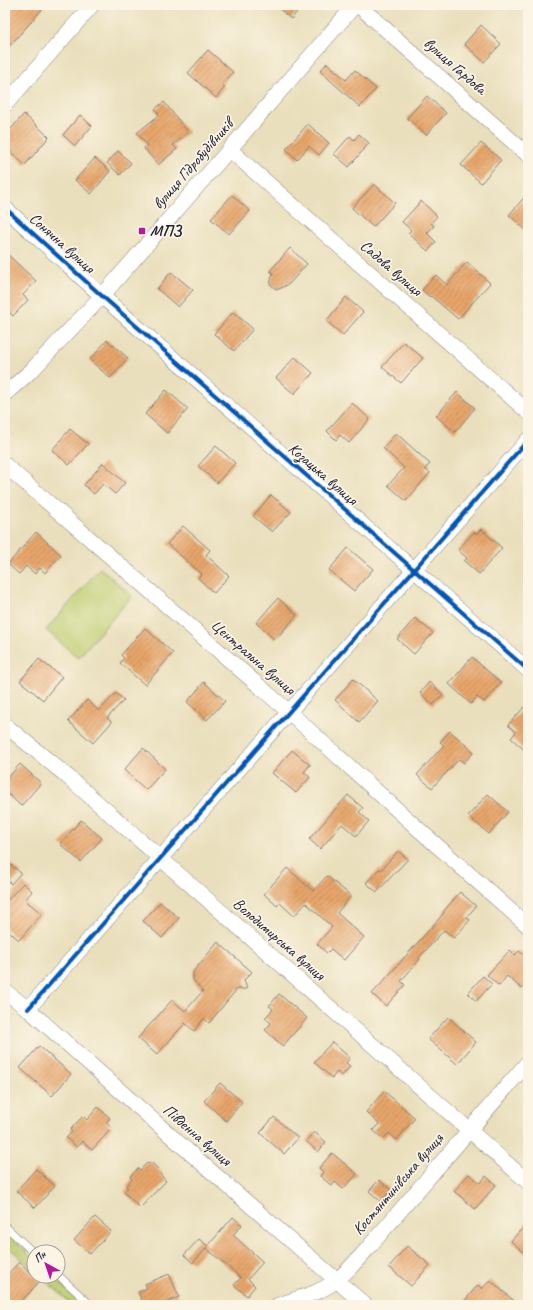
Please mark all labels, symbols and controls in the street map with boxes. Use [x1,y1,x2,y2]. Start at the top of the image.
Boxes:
street label: вулиця Гардова [419,33,492,100]
street label: вулиця Гідробудівників [148,111,240,213]
street label: Сонячна вулиця [25,208,100,279]
place label: МПЗ [150,221,183,241]
marker: МПЗ [137,226,147,236]
street label: Садова вулиця [356,236,427,301]
street label: Козацька вулиця [284,439,363,510]
street label: Центральна вулиця [207,615,300,700]
street label: Володимирська вулиця [229,894,330,985]
street label: Південна вулиця [159,1100,236,1171]
street label: Костянтинівська вулиця [348,1128,449,1239]
north arrow [26,1244,66,1284]
text: Пн [31,1247,49,1265]

